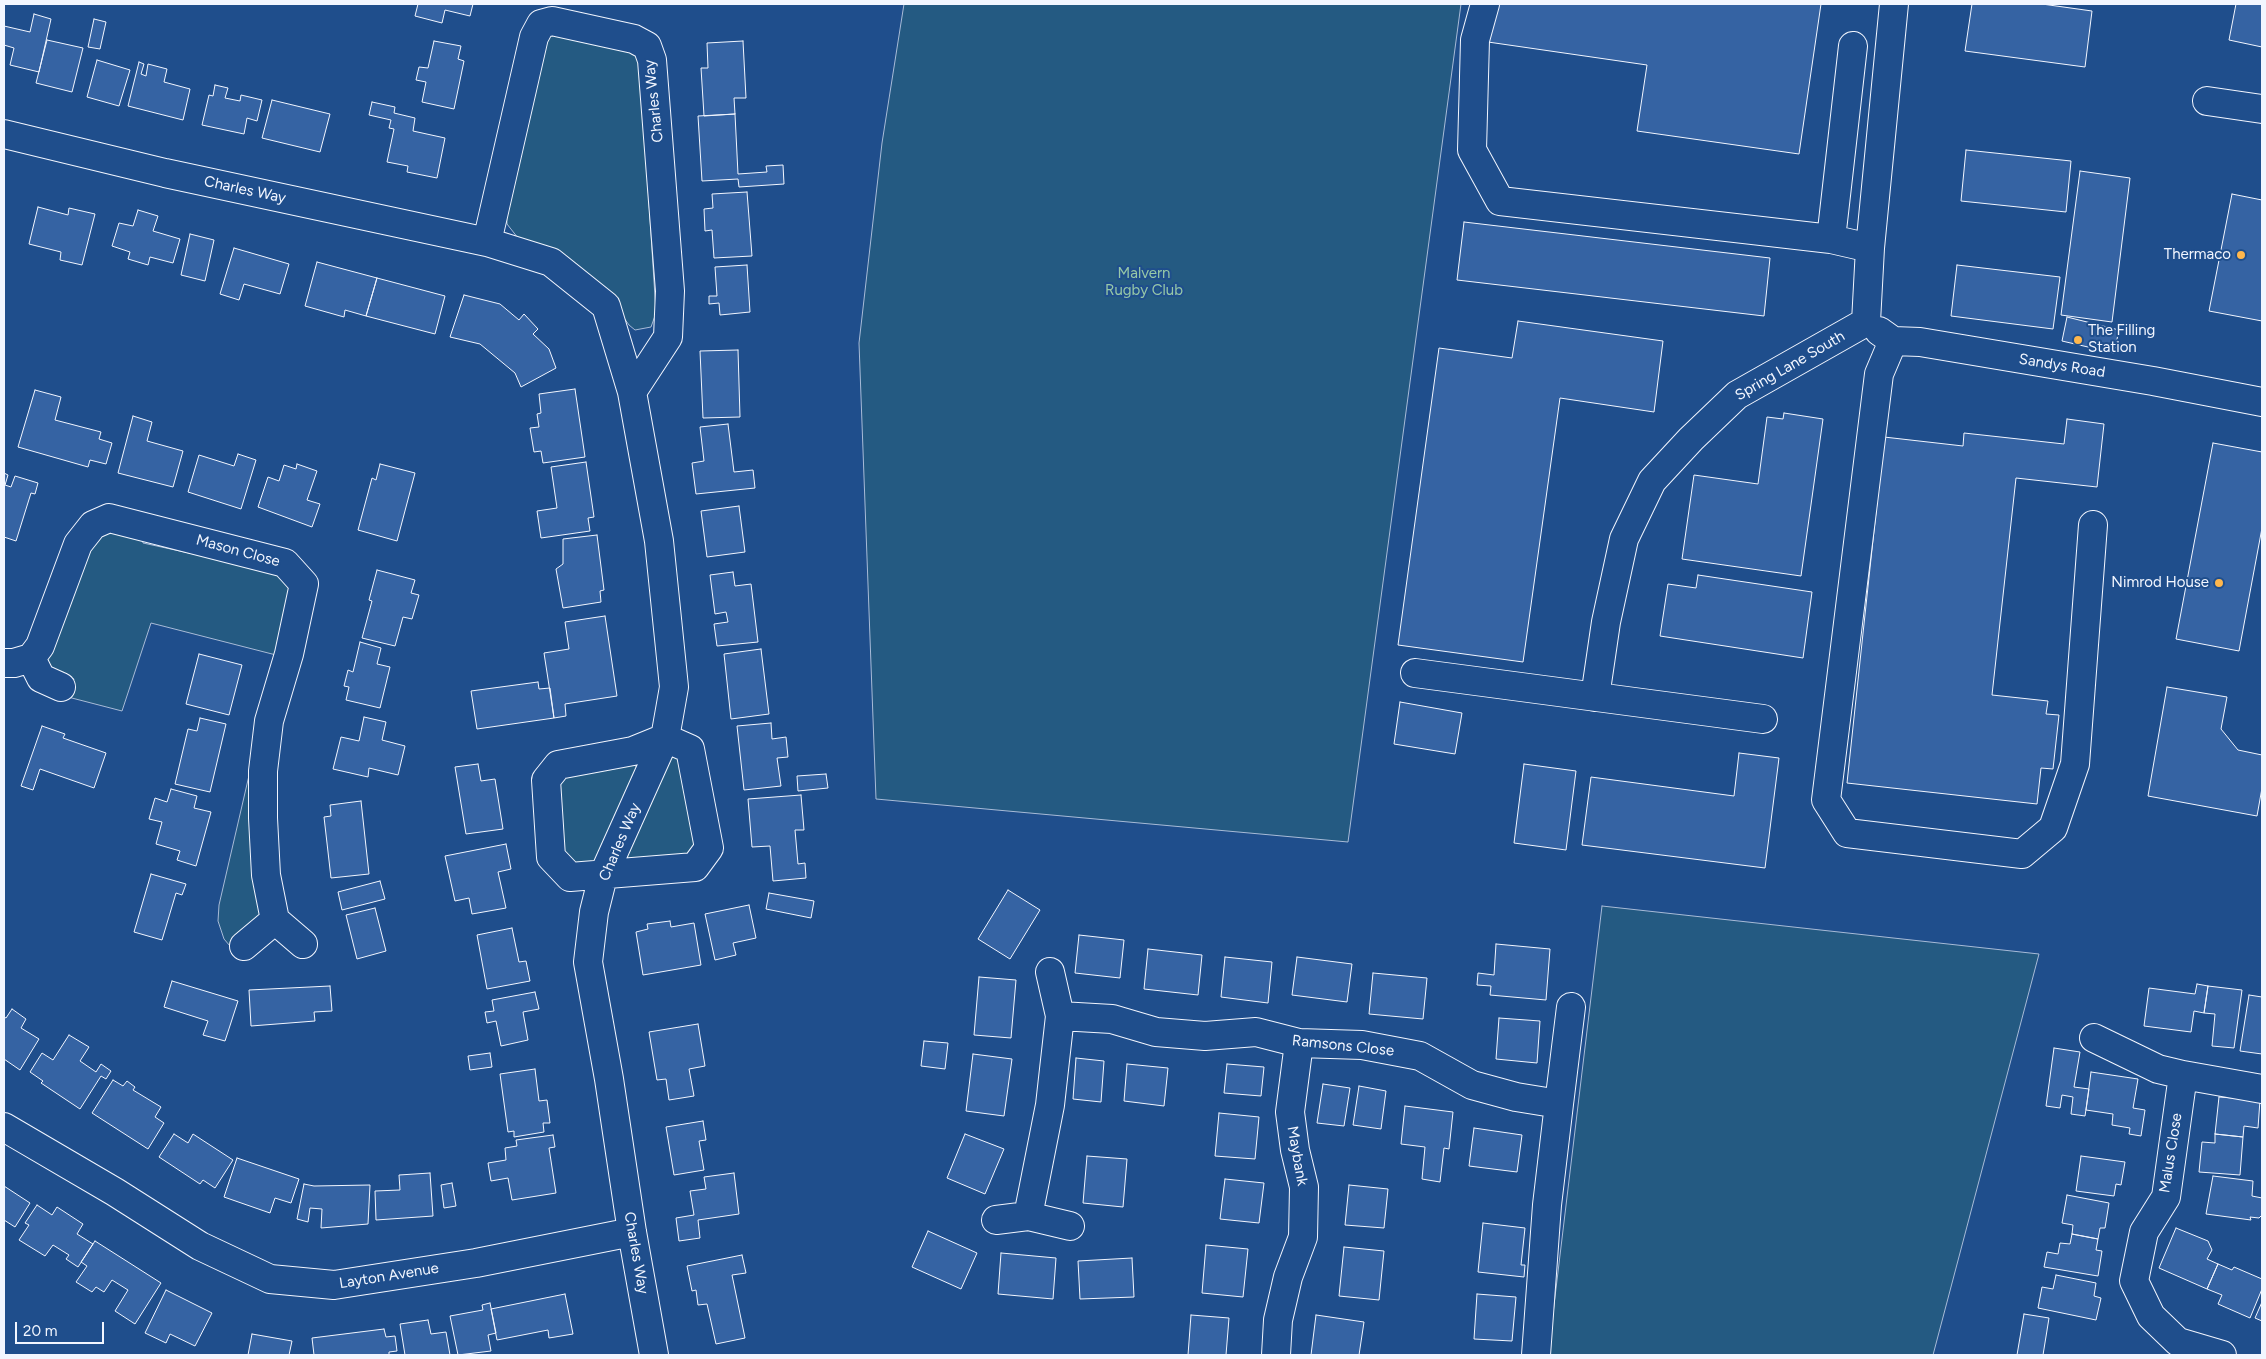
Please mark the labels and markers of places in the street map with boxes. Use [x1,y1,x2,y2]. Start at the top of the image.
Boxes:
place label: Thermaco [2164,246,2231,264]
marker: Thermaco [2235,249,2247,261]
place label: The Filling Station [2088,322,2155,357]
marker: The Filling Station [2072,334,2084,346]
place label: Nimrod House [2111,574,2209,592]
marker: Nimrod House [2213,577,2225,589]

